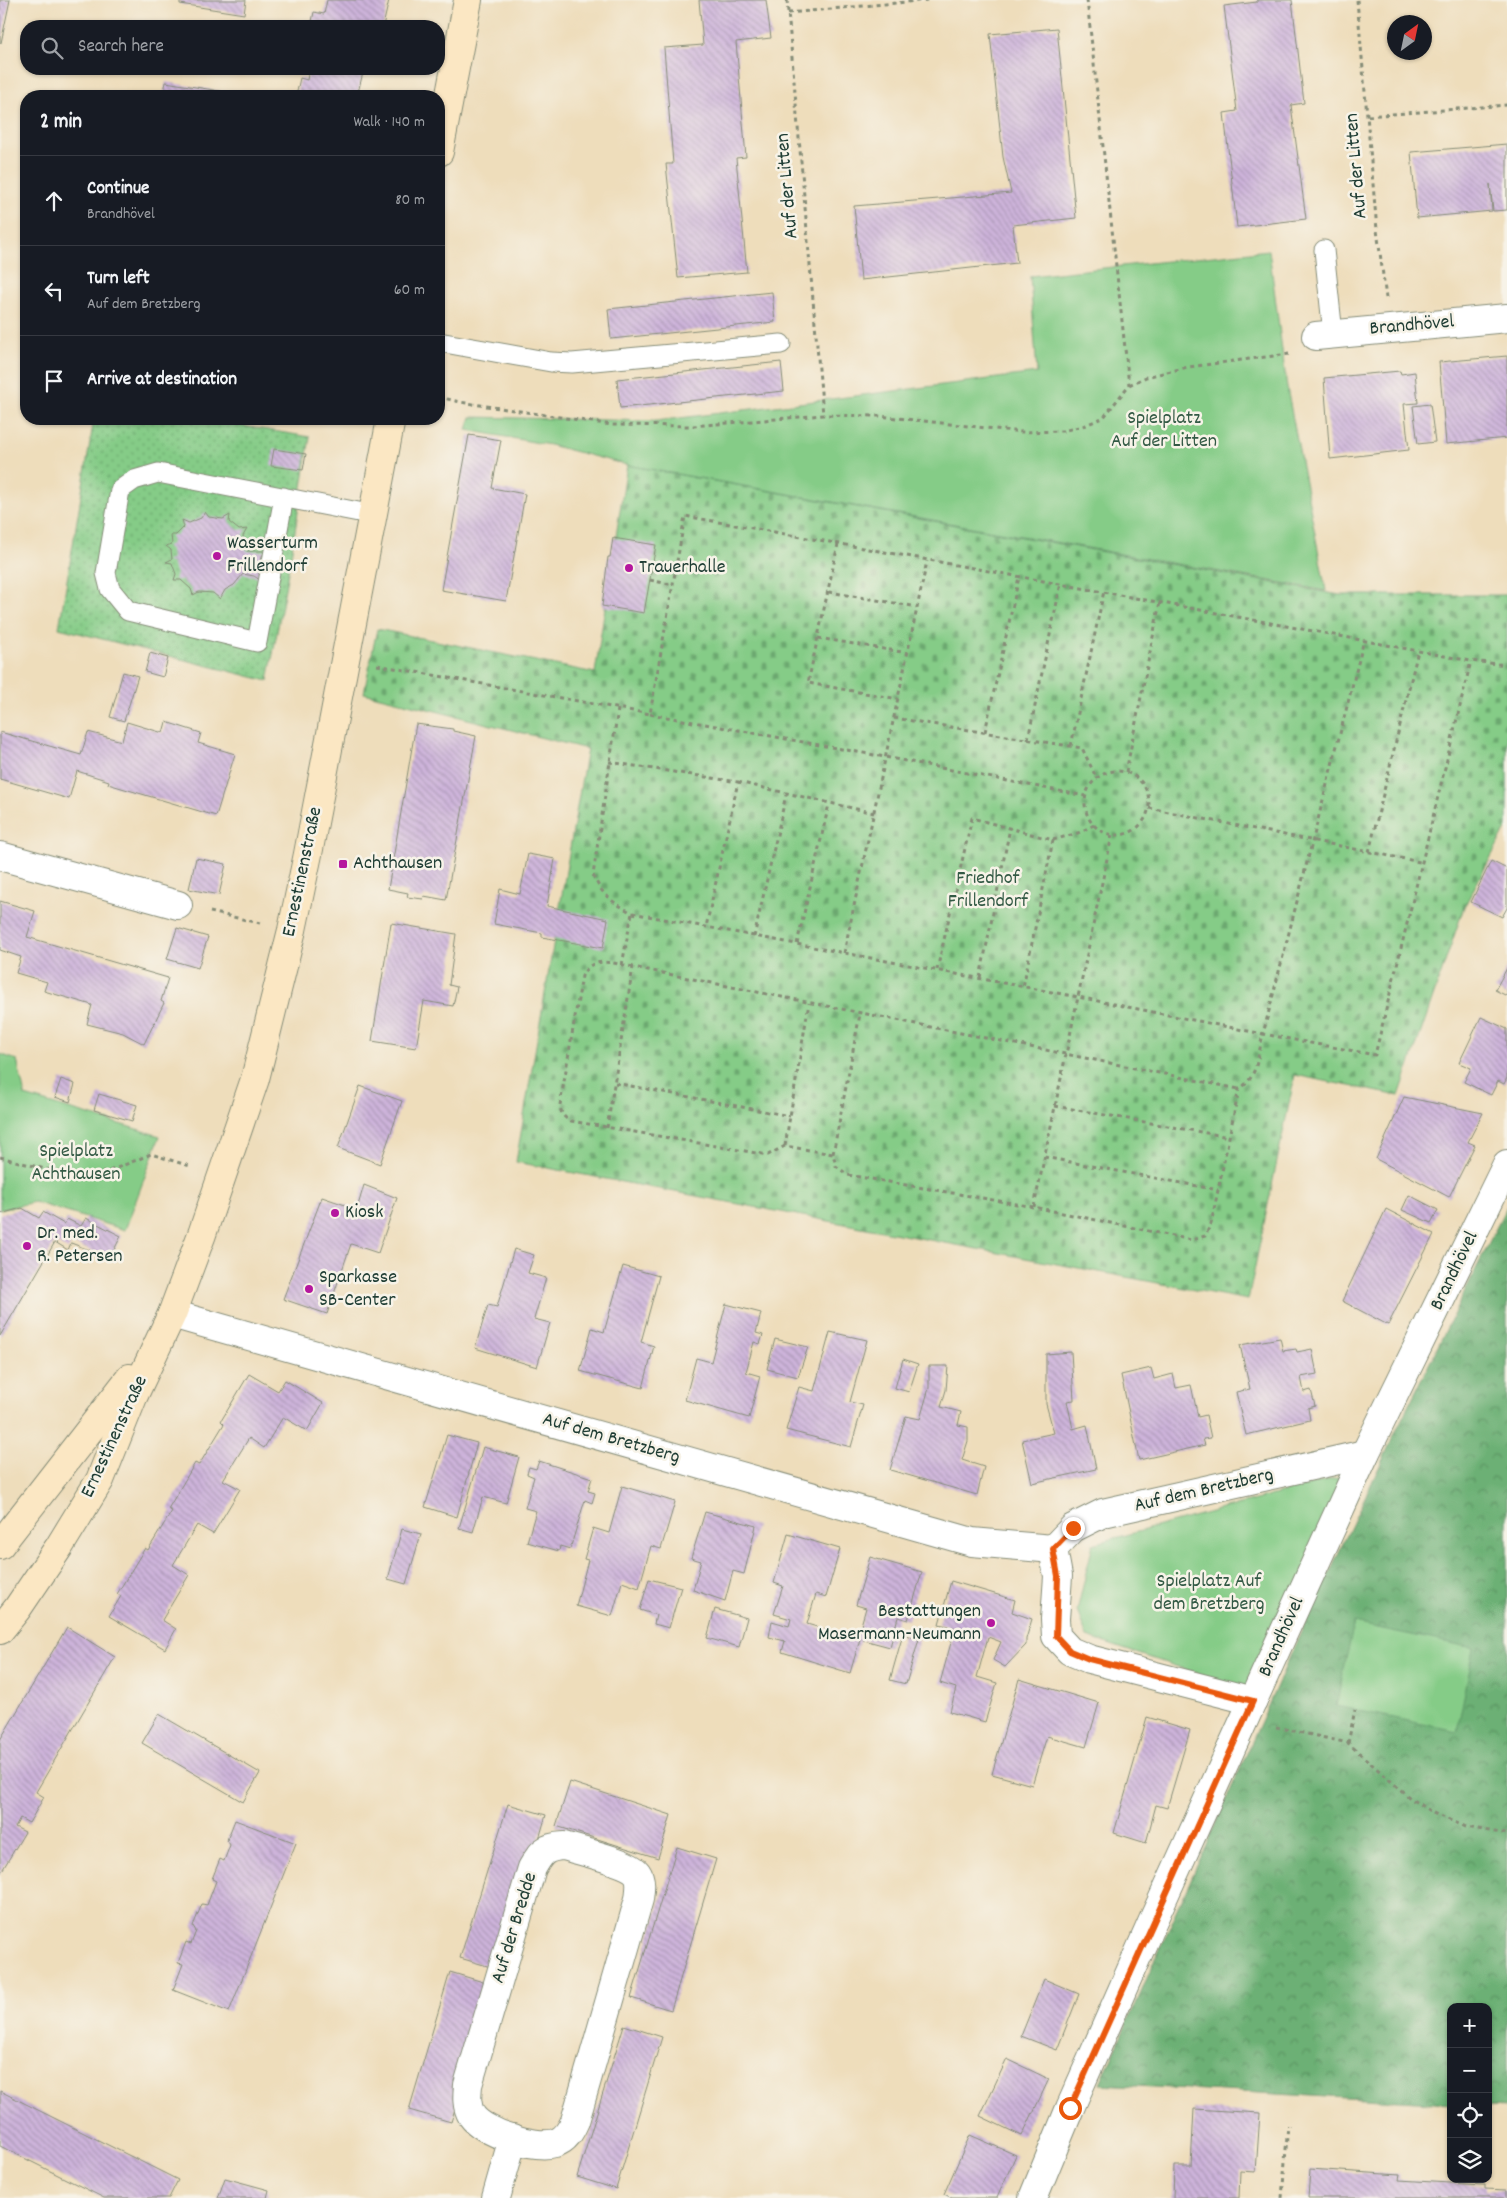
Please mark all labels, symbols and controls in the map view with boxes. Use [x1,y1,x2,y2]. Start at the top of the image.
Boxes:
north arrow [1387,15,1432,60]
search box [20,20,445,75]
icon: search [38,34,66,62]
text: Search here [78,34,164,61]
text: 2 min [40,108,82,138]
text: Walk · 140 m [353,111,425,134]
street label: Auf der Litten [1338,112,1376,220]
street label: Auf der Litten [769,132,807,240]
text: Continue [87,176,149,203]
icon: ahead [40,187,68,215]
text: 80 m [395,189,425,212]
text: Brandhövel [87,203,155,226]
text: Turn left [87,266,150,293]
icon: left [40,277,68,305]
text: 60 m [394,279,425,302]
text: Auf dem Bretzberg [87,293,201,316]
street label: Brandhövel [1369,308,1456,344]
icon: arrive [40,367,68,395]
text: Arrive at destination [87,367,237,394]
park label: Spielplatz Auf der Litten [1111,405,1217,456]
place label: Wasserturm Frillendorf [227,530,318,581]
marker: Wasserturm Frillendorf [211,550,223,562]
place label: Trauerhalle [639,554,726,582]
marker: Trauerhalle [623,562,635,574]
street label: Ernestinenstraße [276,804,330,940]
place label: Achthausen [353,850,442,878]
marker: Achthausen [337,858,349,870]
park label: Friedhof Frillendorf [948,865,1029,916]
park label: Spielplatz Achthausen [31,1138,121,1189]
place label: Kiosk [345,1199,383,1227]
marker: Kiosk [329,1207,341,1219]
place label: Dr. med. R. Petersen [37,1220,123,1271]
street label: Brandhövel [1424,1227,1486,1315]
marker: Dr. med. R. Petersen [21,1240,33,1252]
place label: Sparkasse SB-Center [319,1264,397,1315]
marker: Sparkasse SB-Center [303,1283,315,1295]
street label: Ernestinenstraße [74,1371,156,1503]
street label: Auf dem Bretzberg [539,1406,683,1472]
street label: Auf dem Bretzberg [1132,1461,1276,1521]
route end [1062,1517,1085,1540]
park label: Spielplatz Auf dem Bretzberg [1154,1568,1264,1619]
street label: Brandhövel [1252,1592,1312,1681]
place label: Bestattungen Masermann-Neumann [818,1598,981,1649]
marker: Bestattungen Masermann-Neumann [985,1617,997,1629]
street label: Auf der Bredde [485,1869,545,1987]
map controls [1447,2003,1492,2183]
button: + [1447,2003,1492,2048]
button: − [1447,2048,1492,2093]
button: locate [1447,2093,1492,2138]
route start [1059,2097,1082,2120]
button: layers [1447,2138,1492,2183]

